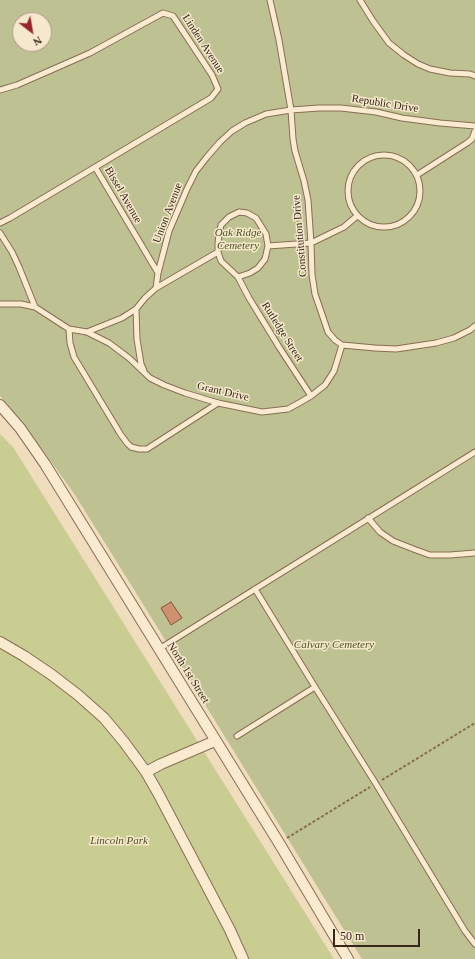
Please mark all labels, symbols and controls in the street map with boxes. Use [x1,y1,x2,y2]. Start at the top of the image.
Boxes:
north arrow [12,12,52,52]
street label: Linden Avenue [179,12,227,76]
text: N [31,34,44,49]
street label: Republic Drive [351,92,419,116]
street label: Bissel Avenue [102,164,144,226]
street label: Union Avenue [150,181,186,245]
street label: Constitution Drive [290,194,310,278]
park label: Oak Ridge Cemetery [215,226,261,252]
street label: Rutledge Street [258,300,306,364]
street label: Grant Drive [196,380,250,404]
park label: Calvary Cemetery [294,638,374,652]
street label: North 1st Street [164,640,212,706]
park label: Lincoln Park [90,834,148,848]
scale bar [335,921,422,947]
text: 50 m [340,929,364,943]

